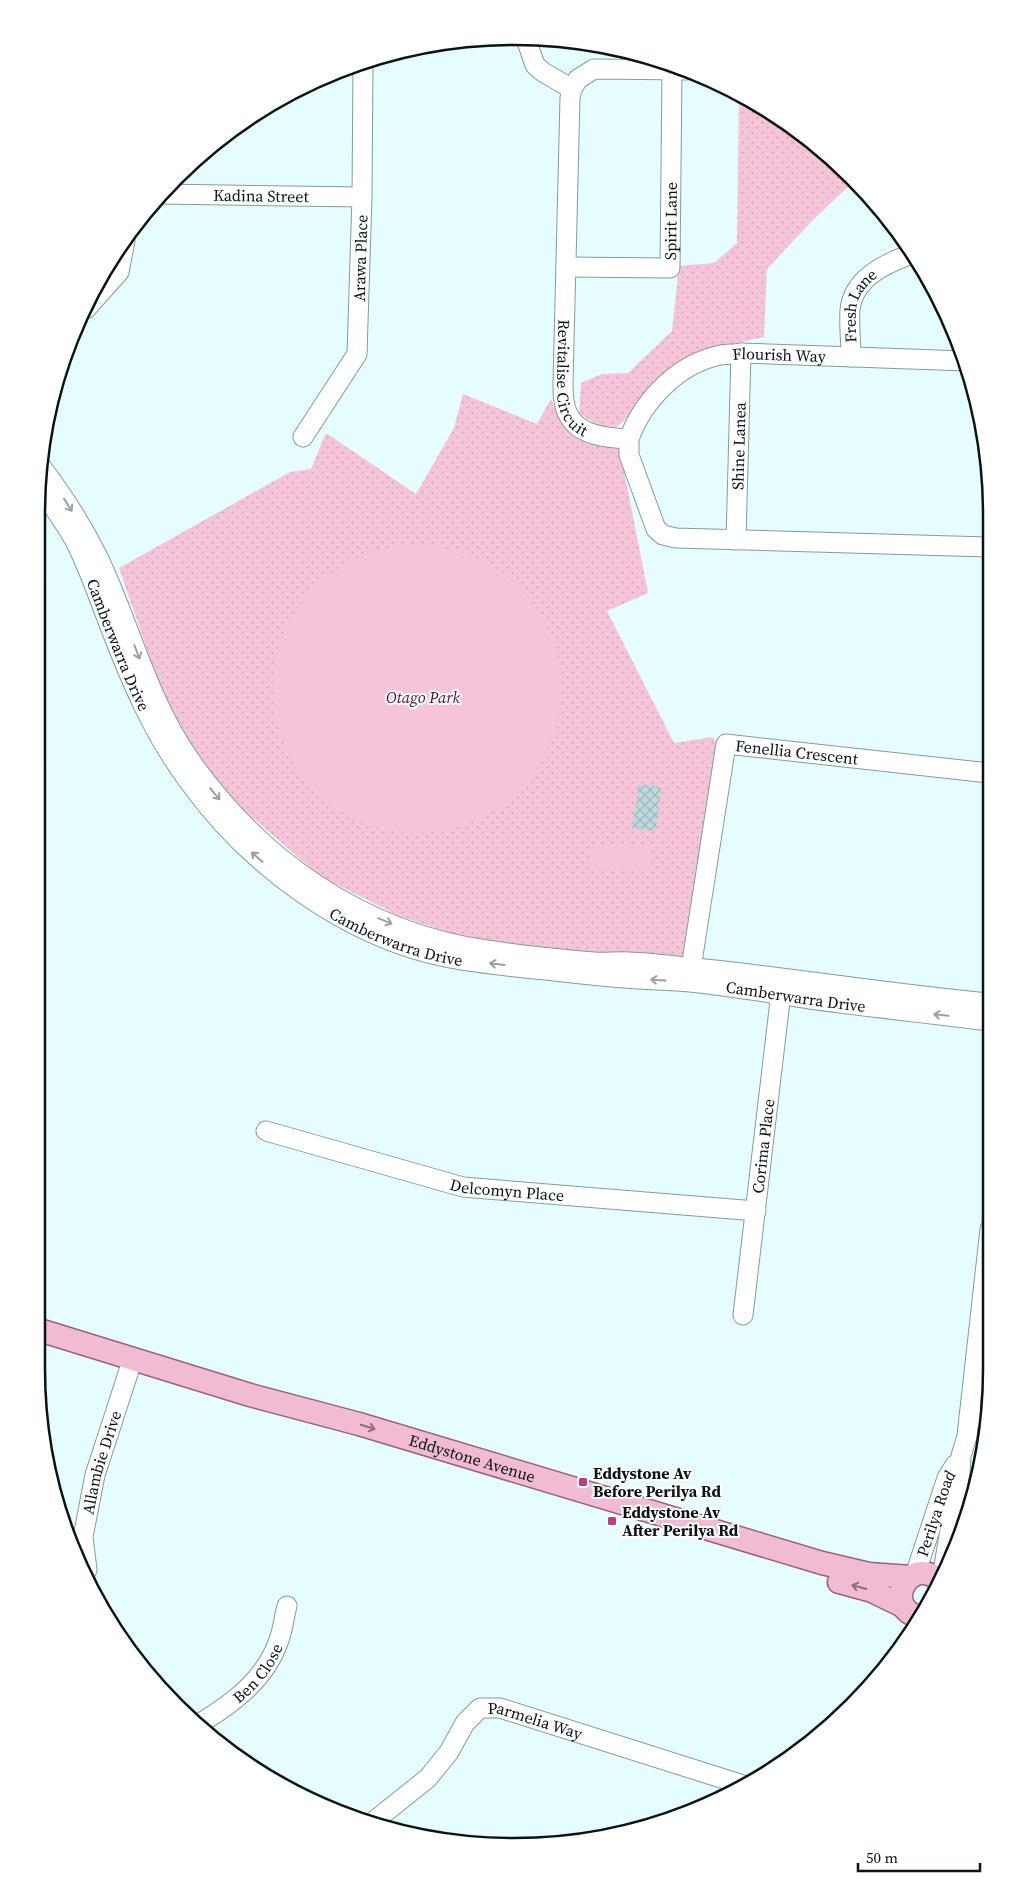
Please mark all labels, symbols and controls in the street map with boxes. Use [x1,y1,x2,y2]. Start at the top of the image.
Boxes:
street label: Spirit Lane [659,182,682,260]
street label: Kadina Street [213,184,310,207]
street label: Arawa Place [348,214,372,302]
street label: Fresh Lane [839,263,881,343]
street label: Revitalise Circuit [552,319,592,442]
street label: Flourish Way [731,342,827,367]
street label: Shine Lanea [726,401,751,490]
one-way arrow [64,498,74,512]
street label: Camberwarra Drive [82,575,155,715]
one-way arrow [132,644,142,659]
park label: Otago Park [386,686,460,708]
street label: Fenellia Crescent [734,734,860,770]
one-way arrow [209,787,220,800]
one-way arrow [250,851,263,863]
street label: Camberwarra Drive [326,902,464,971]
one-way arrow [377,917,392,926]
one-way arrow [489,959,505,969]
street label: Camberwarra Drive [725,975,867,1017]
one-way arrow [651,976,667,985]
one-way arrow [933,1010,949,1020]
street label: Corima Place [746,1098,779,1195]
street label: Delcomyn Place [447,1173,565,1206]
street label: Allambie Drive [77,1408,126,1516]
one-way arrow [360,1422,376,1432]
street label: Eddystone Avenue [406,1429,538,1487]
place label: Eddystone Av Before Perilya Rd [593,1462,721,1502]
street label: Perilya Road [911,1466,960,1559]
marker: Eddystone Av Before Perilya Rd [577,1476,589,1488]
place label: Eddystone Av After Perilya Rd [622,1501,739,1541]
marker: Eddystone Av After Perilya Rd [606,1515,618,1527]
one-way arrow [851,1582,867,1592]
street label: Ben Close [228,1640,288,1708]
street label: Parmelia Way [488,1697,586,1745]
scale bar [858,1840,980,1872]
text: 50 m [866,1847,898,1868]

